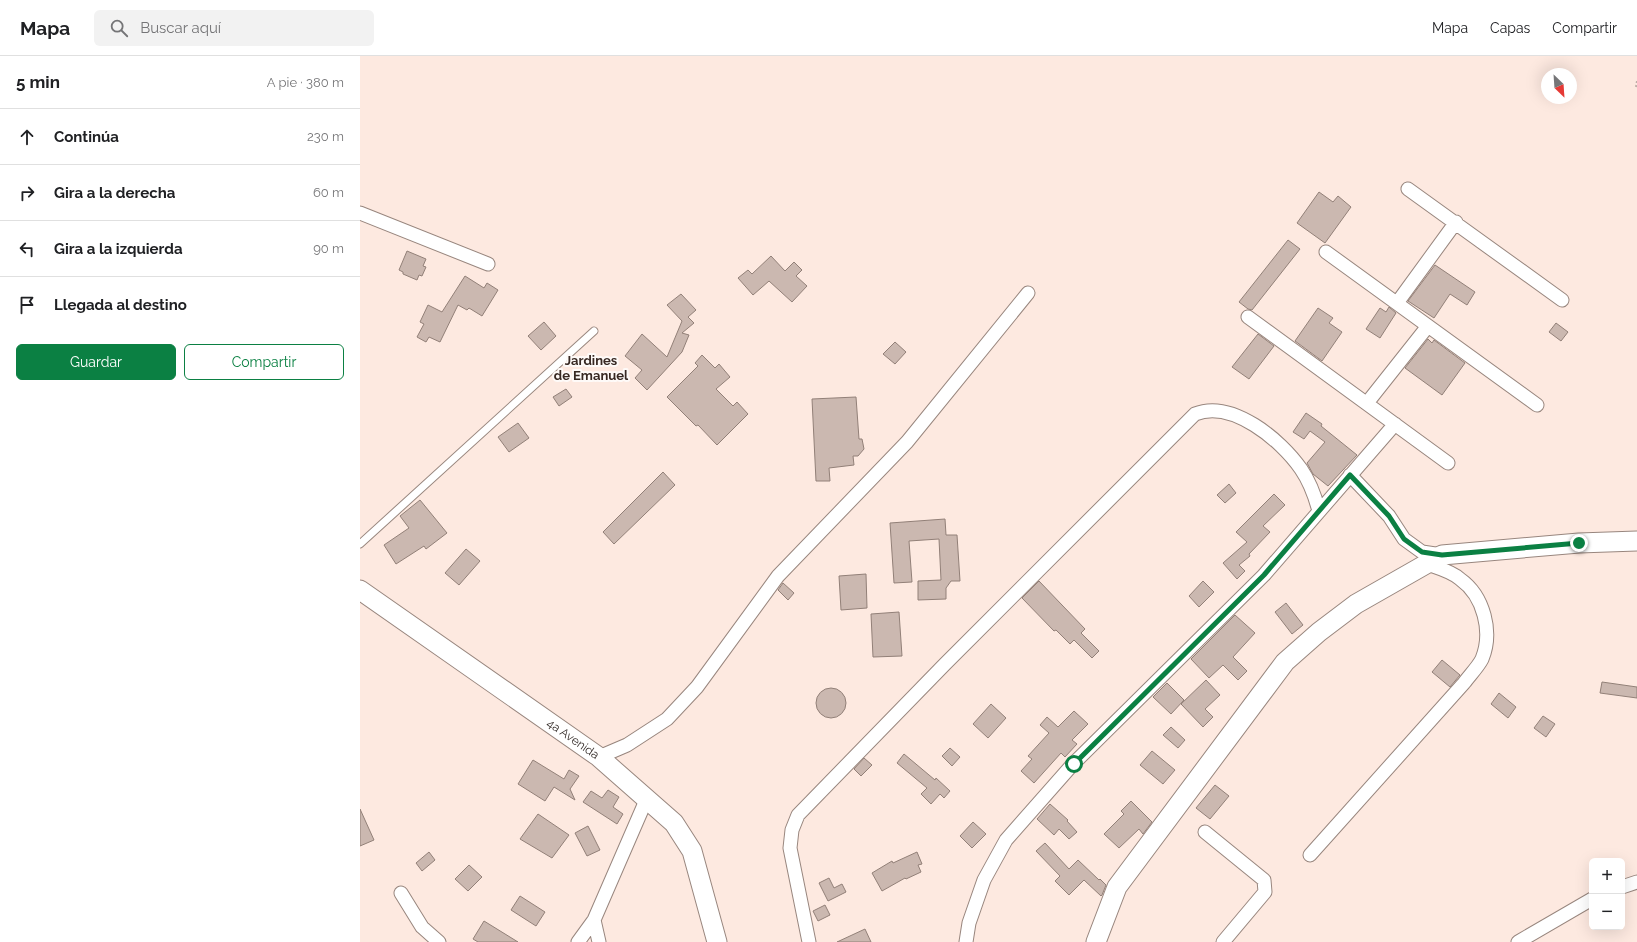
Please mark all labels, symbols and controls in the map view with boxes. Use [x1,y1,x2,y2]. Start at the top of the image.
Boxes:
search box [94,10,374,46]
text: Mapa [20,17,70,39]
icon: search [108,17,130,39]
text: Buscar aquí [140,19,221,37]
text: Mapa [1432,20,1468,36]
text: Capas [1490,20,1530,36]
text: Compartir [1552,20,1617,36]
north arrow [1541,68,1577,104]
text: 5 min [16,72,60,92]
text: A pie · 380 m [267,75,344,90]
icon: ahead [16,126,38,148]
text: Continúa [54,128,119,146]
text: 230 m [307,129,344,144]
icon: right [16,182,38,204]
text: Gira a la derecha [54,184,175,202]
text: 60 m [313,185,344,200]
icon: left [16,238,38,260]
text: Gira a la izquierda [54,240,183,258]
text: 90 m [313,241,344,256]
icon: arrive [16,294,38,316]
text: Llegada al destino [54,296,187,314]
button: Guardar [16,344,176,380]
button: Compartir [184,344,344,380]
district label: Jardines de Emanuel [554,353,629,383]
route end [1570,534,1588,552]
street label: 4a Avenida [544,716,602,762]
route start [1065,755,1083,773]
map controls [1589,858,1625,930]
button: + [1589,858,1625,894]
button: − [1589,894,1625,930]

